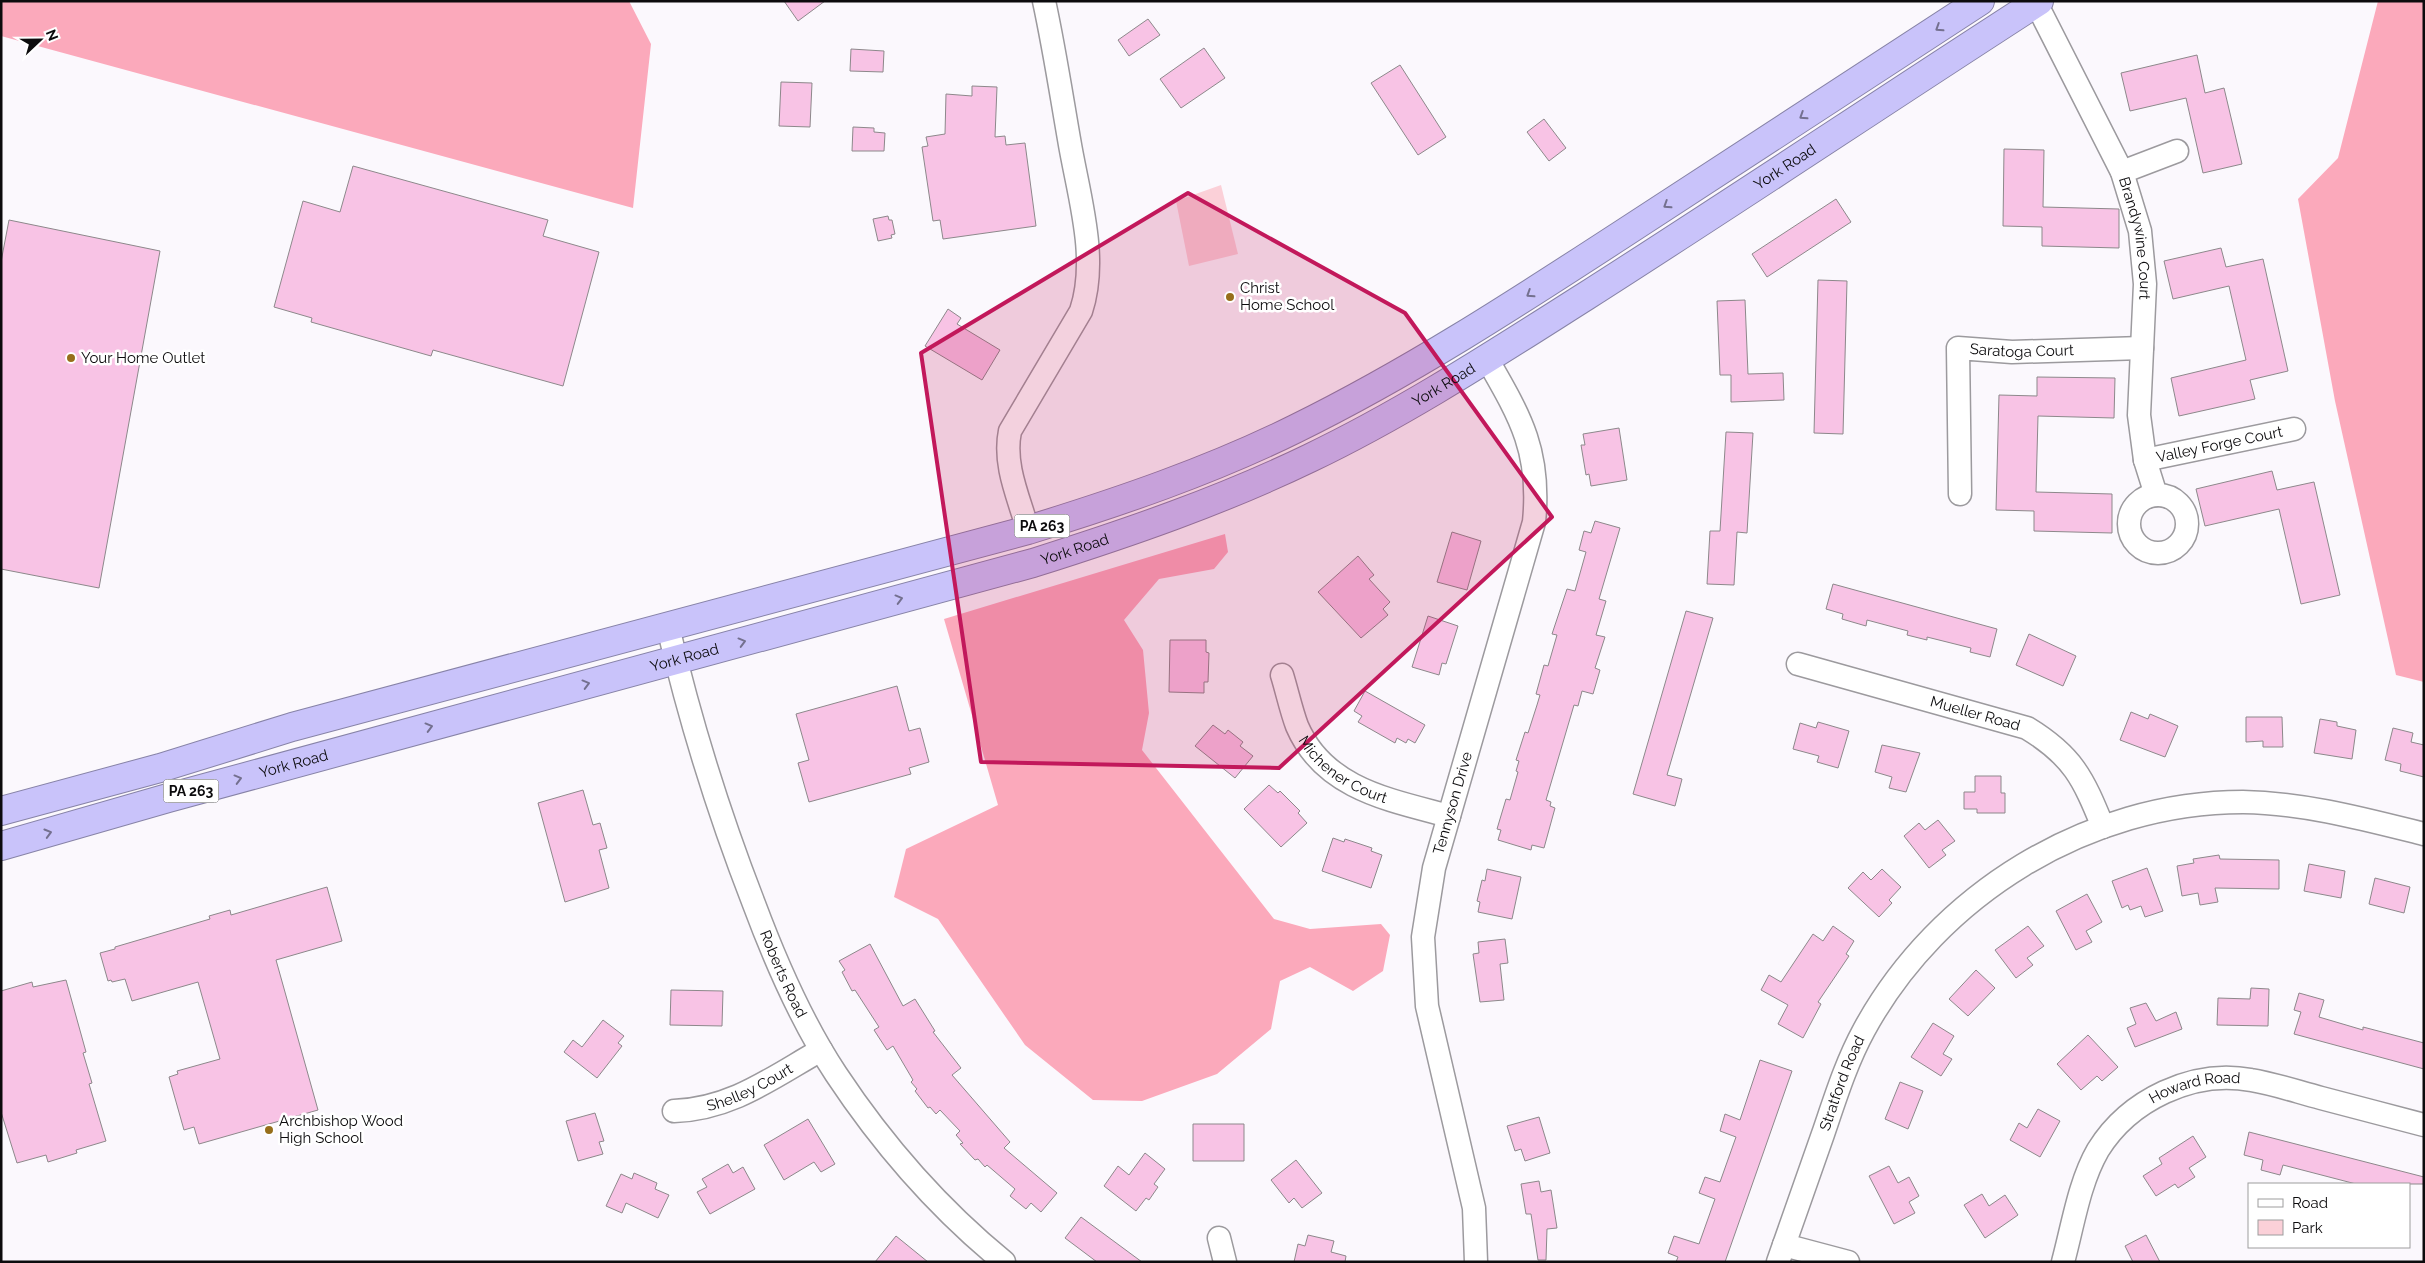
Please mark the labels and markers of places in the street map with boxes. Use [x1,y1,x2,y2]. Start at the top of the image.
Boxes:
place label: Christ Home School [1240,279,1335,314]
marker: Christ Home School [1224,291,1236,303]
place label: Your Home Outlet [81,349,205,367]
marker: Your Home Outlet [65,352,77,364]
place label: Archbishop Wood High School [279,1112,403,1147]
marker: Archbishop Wood High School [263,1124,275,1136]

